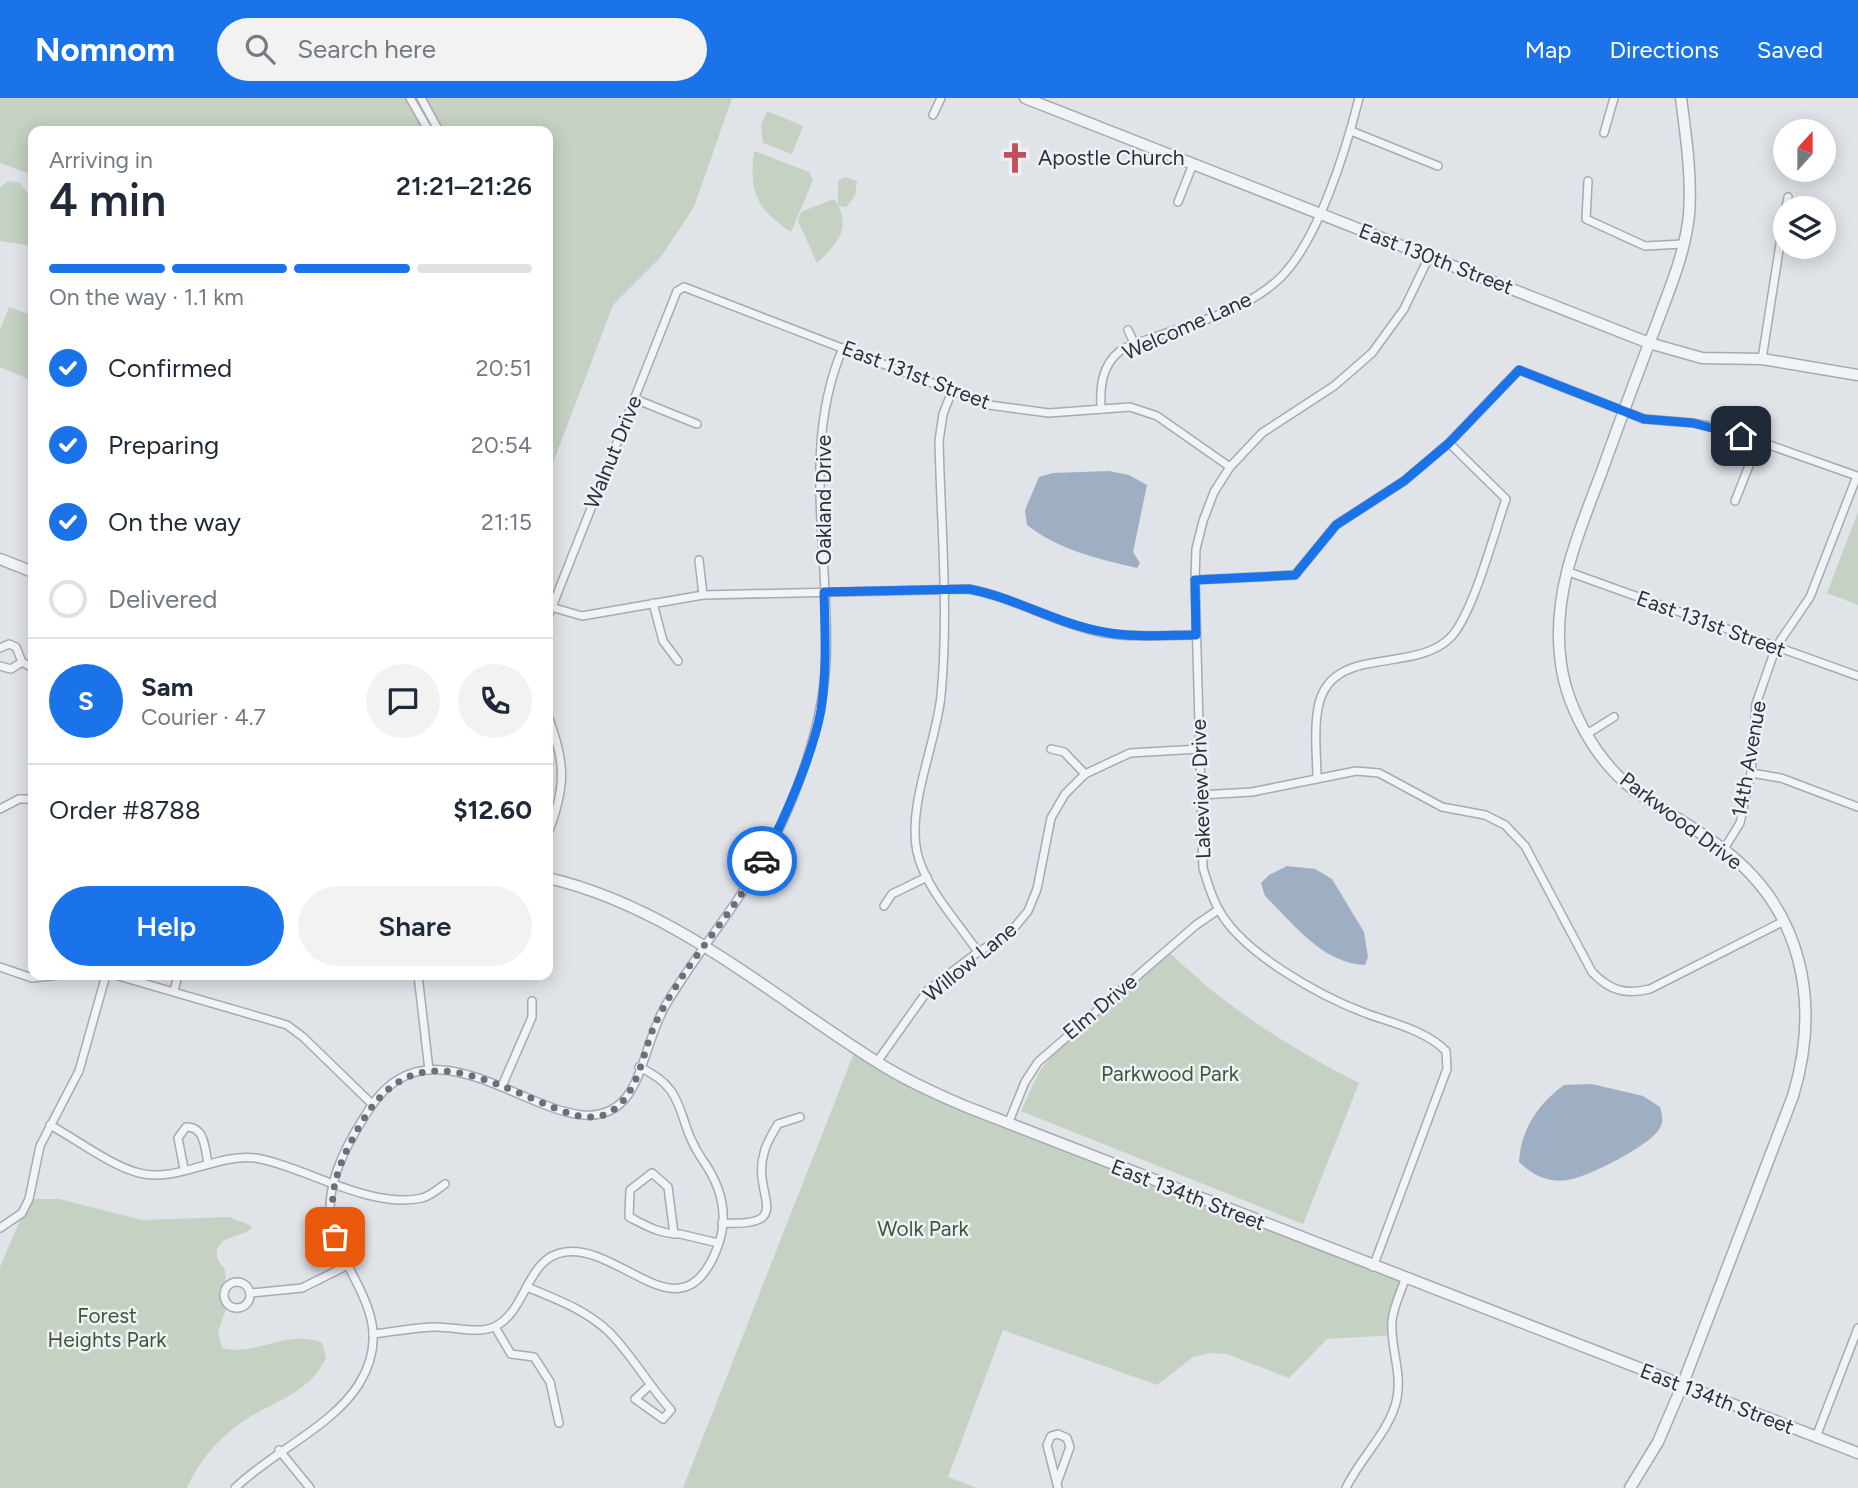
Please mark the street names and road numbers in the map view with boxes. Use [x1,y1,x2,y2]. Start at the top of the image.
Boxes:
street label: East 130th Street [1355,218,1517,299]
street label: Welcome Lane [1119,286,1255,365]
street label: East 131st Street [839,335,994,414]
street label: Walnut Drive [579,392,647,512]
street label: Oakland Drive [811,435,836,565]
street label: East 131st Street [1633,585,1789,662]
street label: 14th Avenue [1726,699,1771,819]
street label: Lakeview Drive [1186,719,1215,859]
street label: Parkwood Drive [1615,767,1747,875]
street label: Willow Lane [918,916,1021,1007]
street label: Elm Drive [1058,969,1142,1045]
street label: East 134th Street [1108,1154,1269,1235]
street label: East 134th Street [1637,1358,1798,1439]

